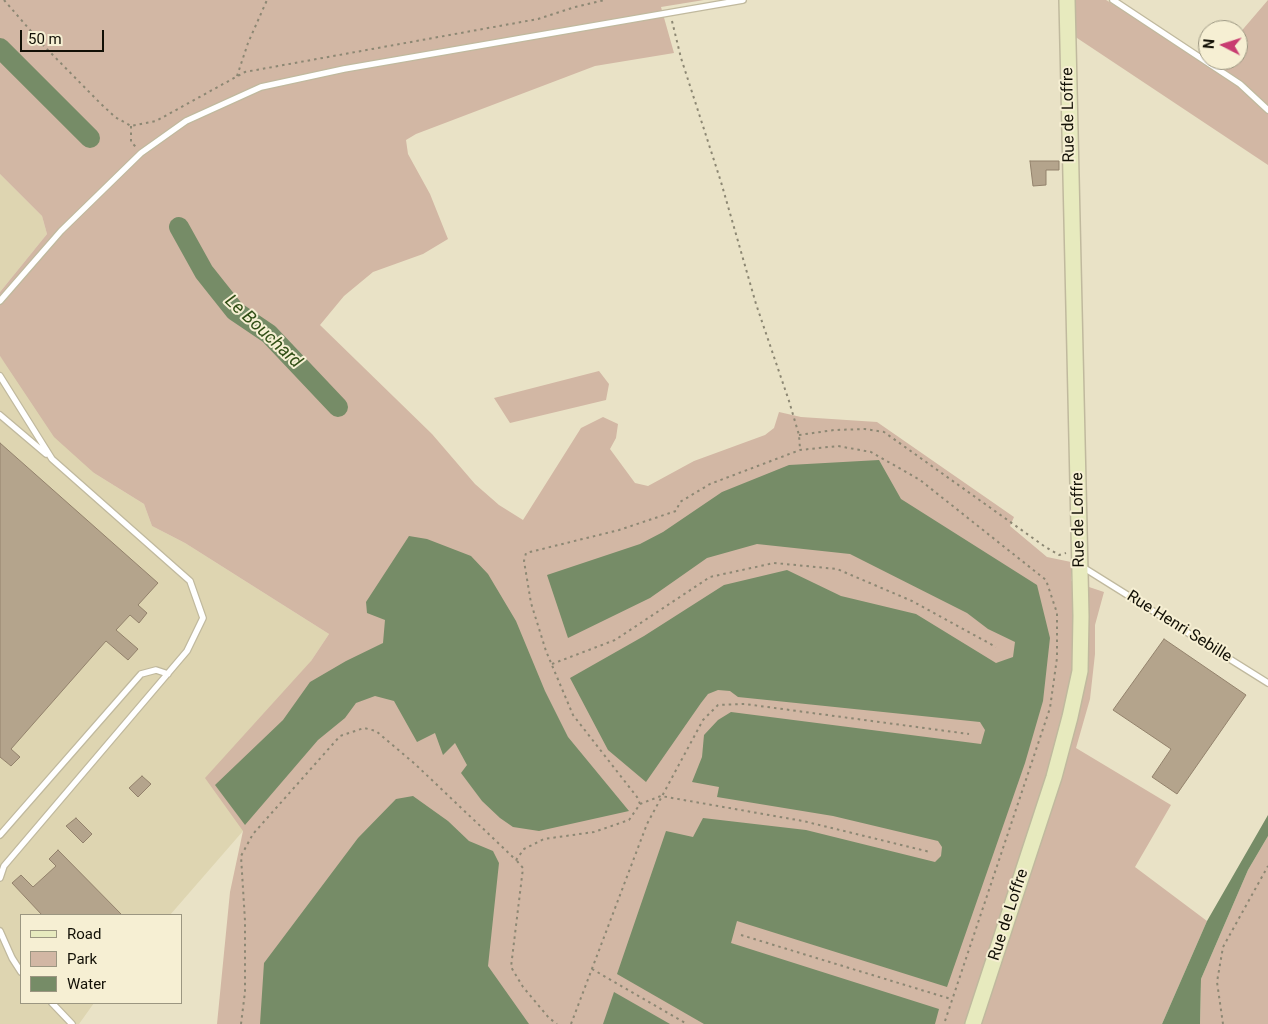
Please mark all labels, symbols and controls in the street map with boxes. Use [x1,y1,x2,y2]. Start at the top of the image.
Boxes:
scale bar [22,20,106,52]
north arrow [1198,20,1248,70]
text: 50 m [28,30,62,48]
text: N [1201,38,1217,49]
street label: Rue de Loffre [1059,67,1079,163]
water label: Le Bouchard [220,291,306,373]
street label: Rue de Loffre [1069,472,1089,568]
street label: Rue Henri Sebille [1123,587,1235,667]
street label: Rue de Loffre [985,867,1033,963]
legend [20,914,182,1004]
text: Road [67,925,101,943]
text: Park [67,950,97,968]
text: Water [67,975,106,993]

